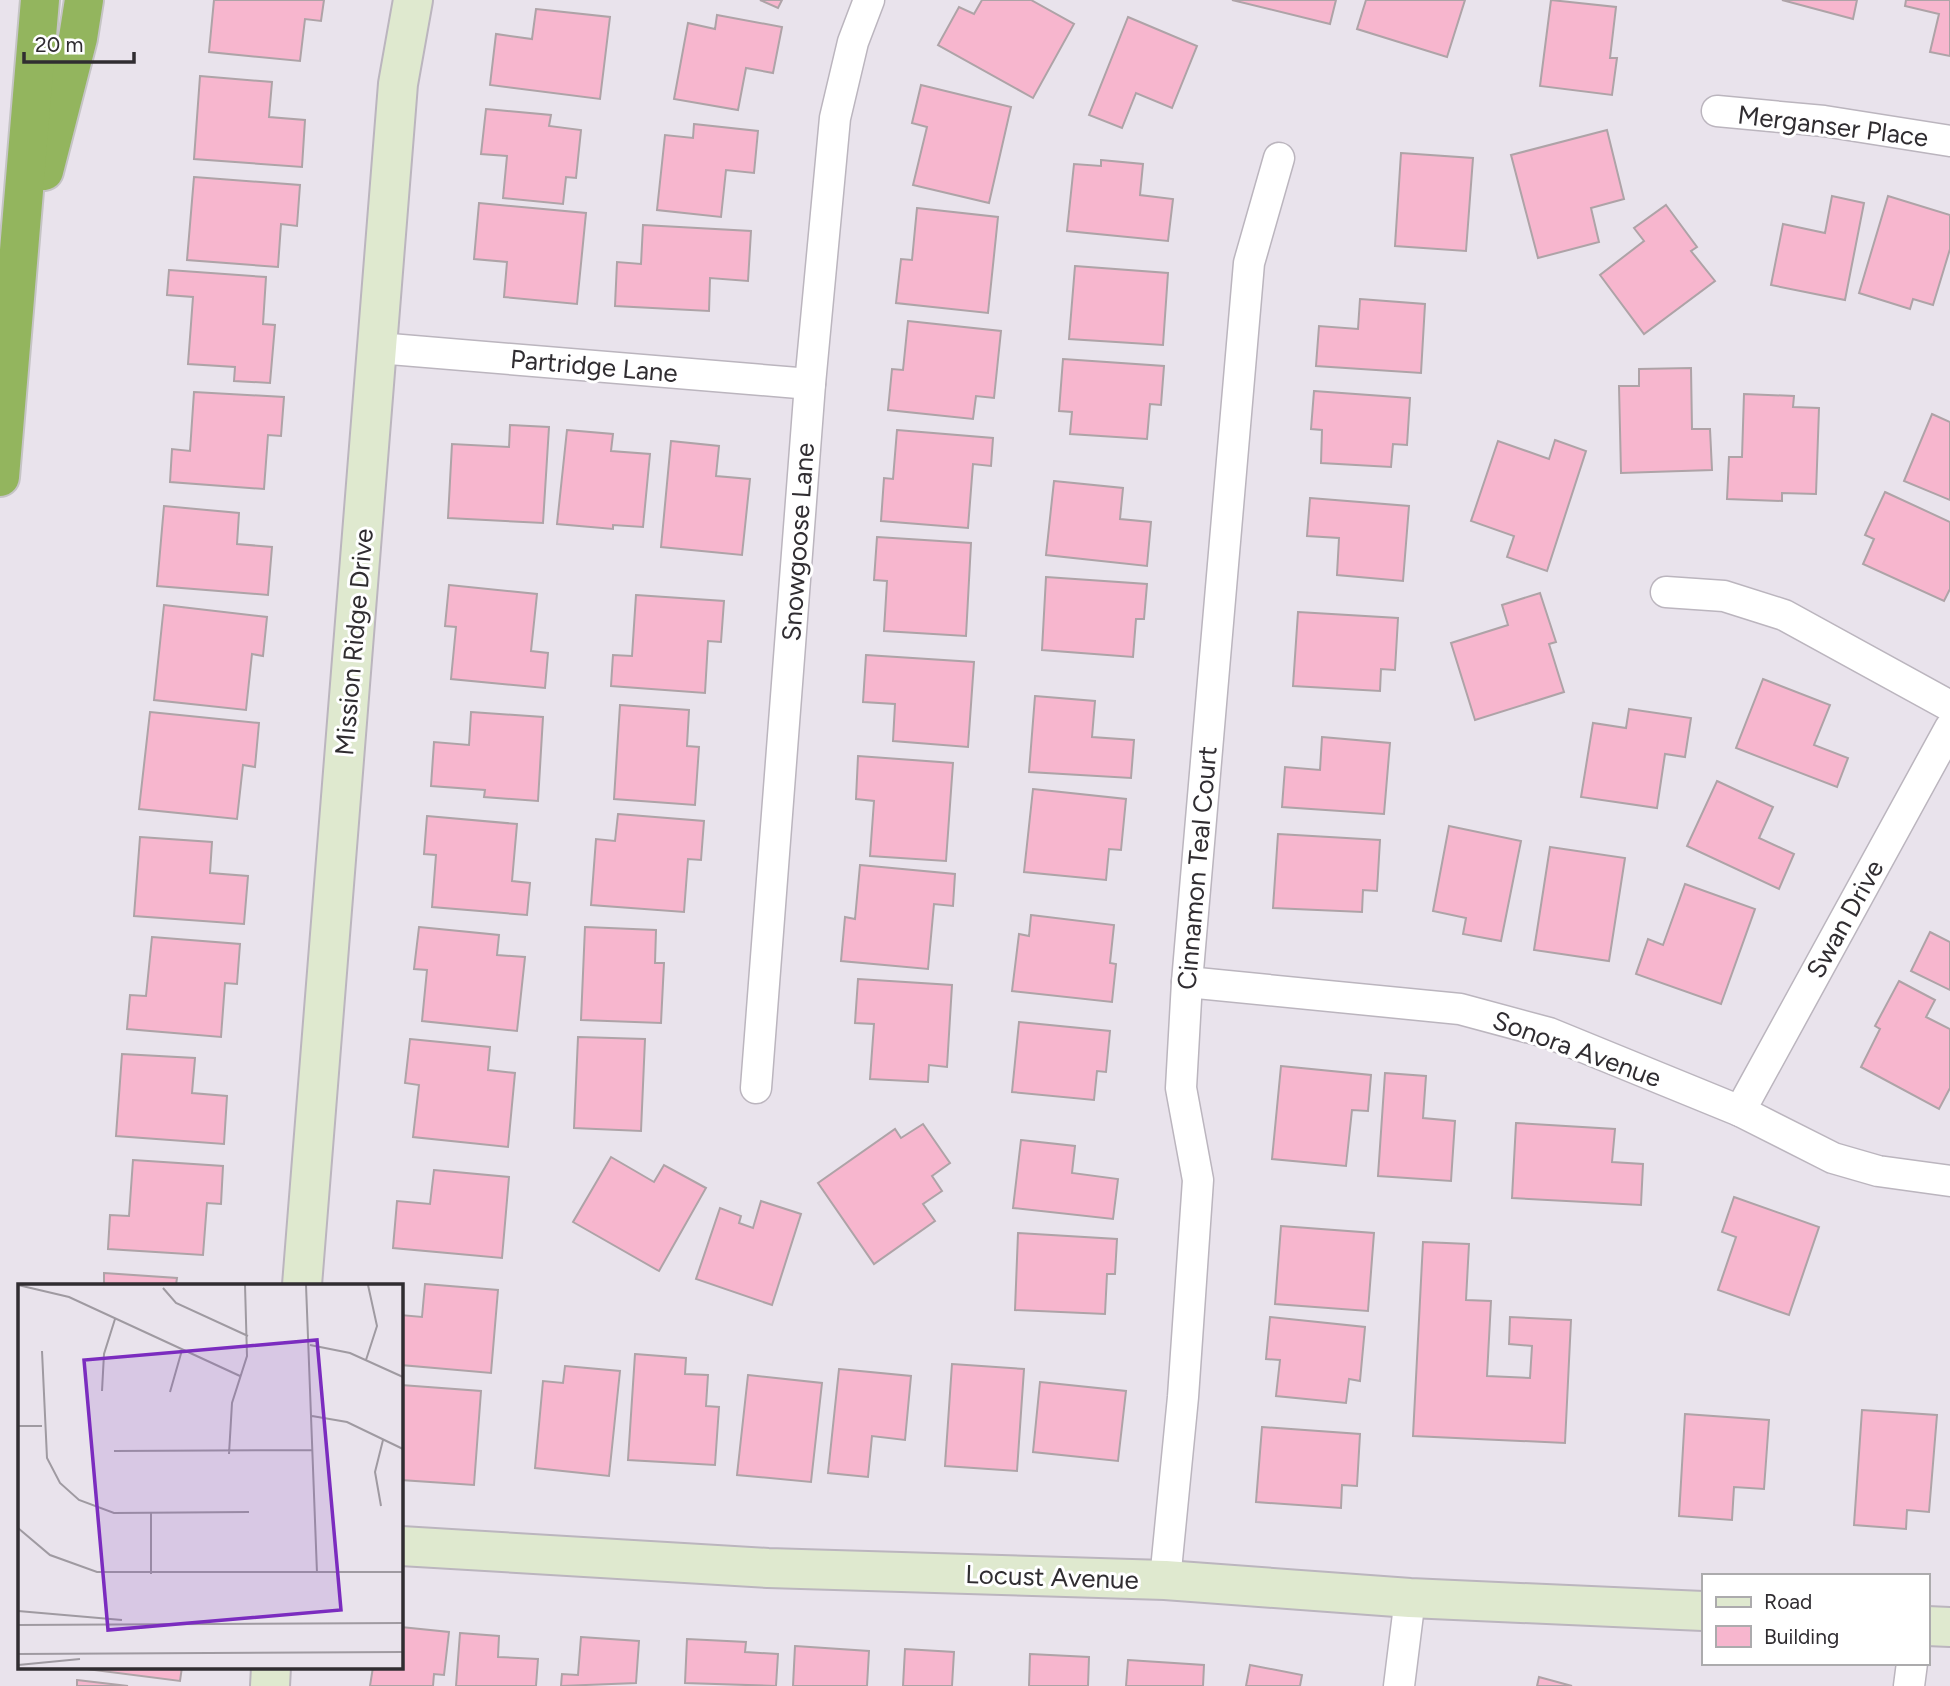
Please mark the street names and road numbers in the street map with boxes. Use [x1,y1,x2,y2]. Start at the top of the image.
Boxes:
street label: Merganser Place [1736,98,1930,154]
street label: Partridge Lane [509,343,679,389]
street label: Snowgoose Lane [775,442,821,642]
street label: Mission Ridge Drive [328,527,380,757]
street label: Cinnamon Teal Court [1170,745,1224,991]
street label: Swan Drive [1799,854,1891,984]
street label: Sonora Avenue [1488,1004,1666,1094]
street label: Locust Avenue [965,1558,1139,1596]

